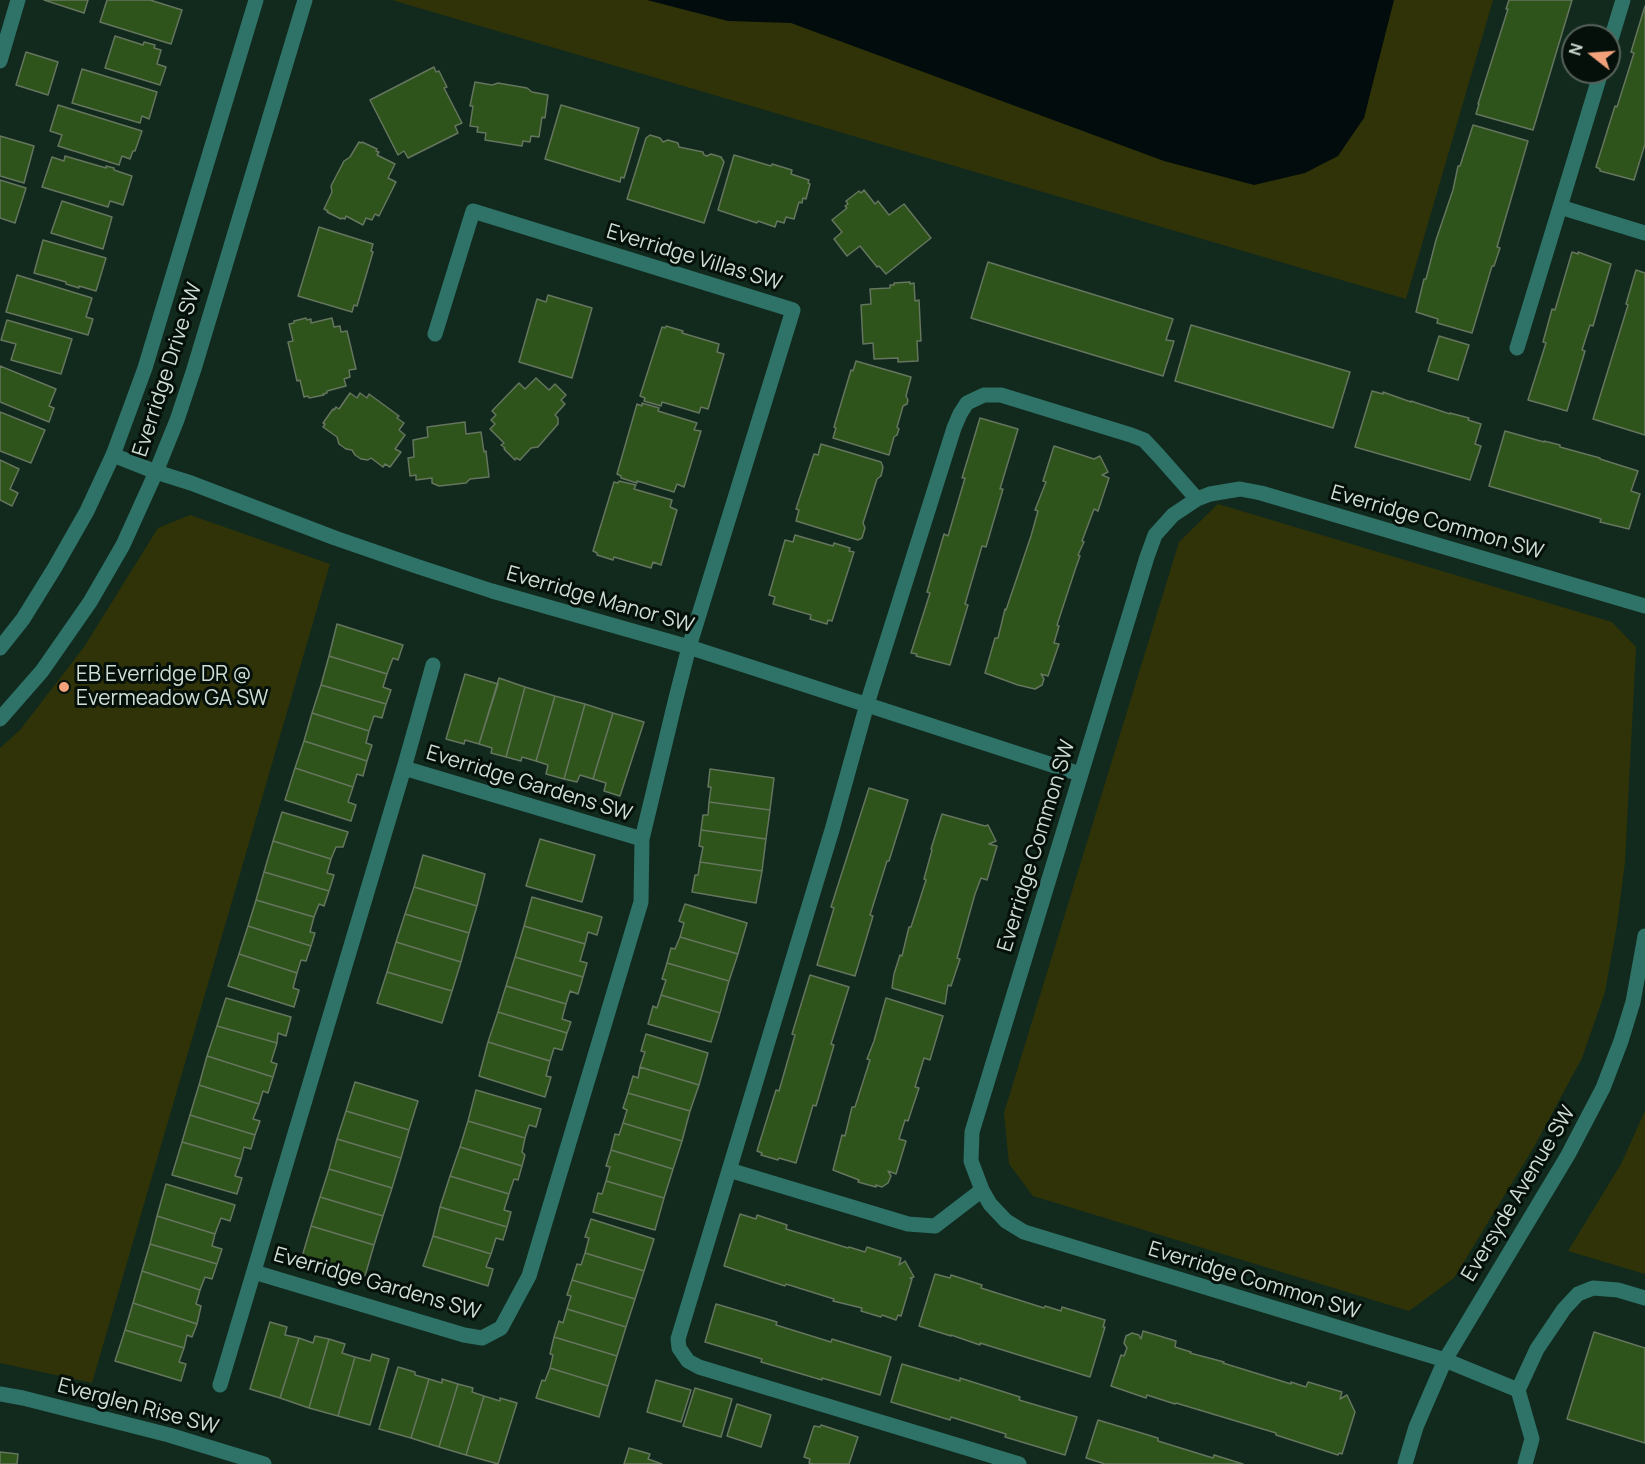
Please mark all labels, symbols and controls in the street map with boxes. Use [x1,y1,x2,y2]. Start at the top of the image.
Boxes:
north arrow [1561,24,1621,84]
text: N [1563,41,1588,58]
street label: Everridge Villas SW [603,219,785,297]
street label: Everridge Drive SW [128,280,208,460]
street label: Everridge Common SW [1328,481,1546,565]
street label: Everridge Manor SW [503,561,697,639]
place label: EB Everridge DR @ Evermeadow GA SW [76,662,268,712]
marker: EB Everridge DR @ Evermeadow GA SW [57,680,71,694]
street label: Everridge Common SW [993,737,1081,955]
street label: Everridge Gardens SW [423,741,635,827]
street label: Eversyde Avenue SW [1457,1102,1581,1286]
street label: Everridge Common SW [1145,1237,1363,1325]
street label: Everridge Gardens SW [271,1242,483,1326]
street label: Everglen Rise SW [55,1373,221,1441]

